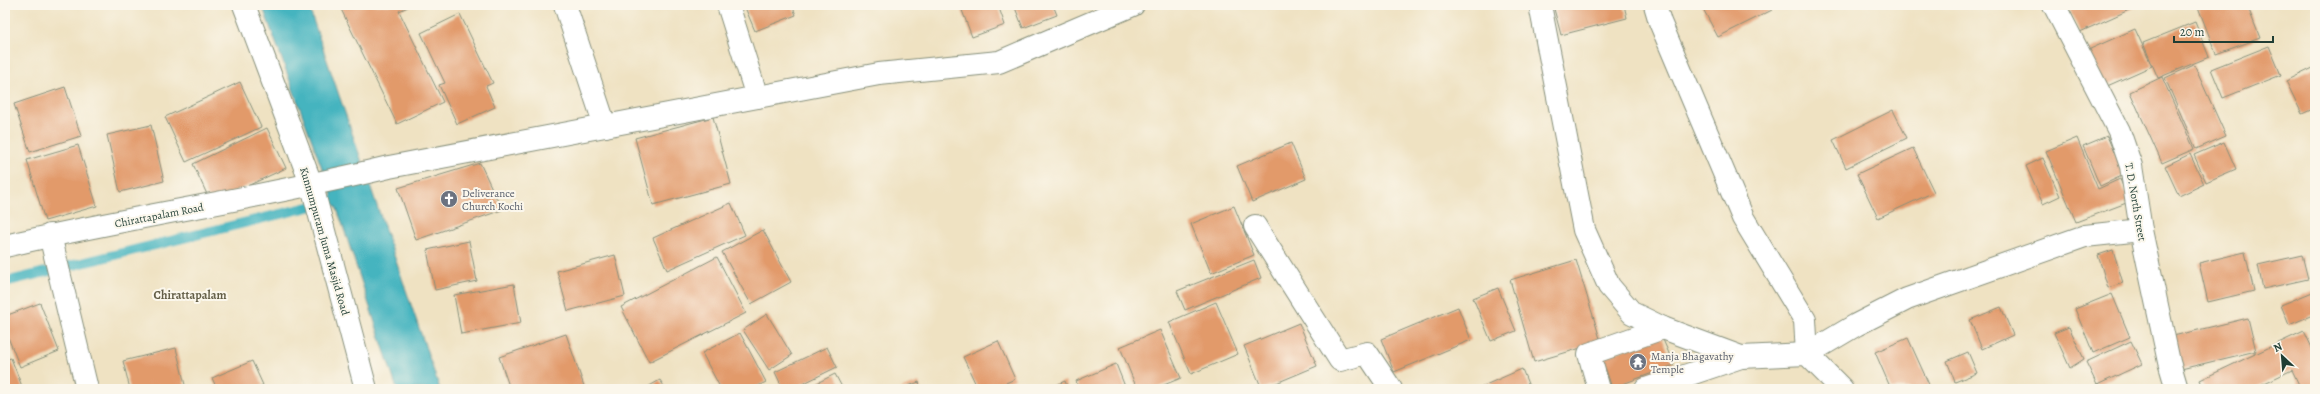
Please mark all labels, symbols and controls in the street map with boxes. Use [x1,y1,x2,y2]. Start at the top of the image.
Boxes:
scale bar [2174,18,2273,44]
text: 20 m [2180,24,2204,40]
street label: T. D. North Street [2121,162,2150,243]
street label: Kunnumpuram Juma Masjid Road [296,165,353,317]
place label: Deliverance Church Kochi [462,186,523,214]
church icon: Deliverance Church Kochi [439,189,459,209]
street label: Chirattapalam Road [113,199,205,231]
district label: Chirattapalam [153,287,227,303]
north arrow [2262,336,2302,376]
text: N [2271,339,2285,356]
place label: Manja Bhagavathy Temple [1651,349,1733,377]
temple icon: Manja Bhagavathy Temple [1628,352,1648,372]

